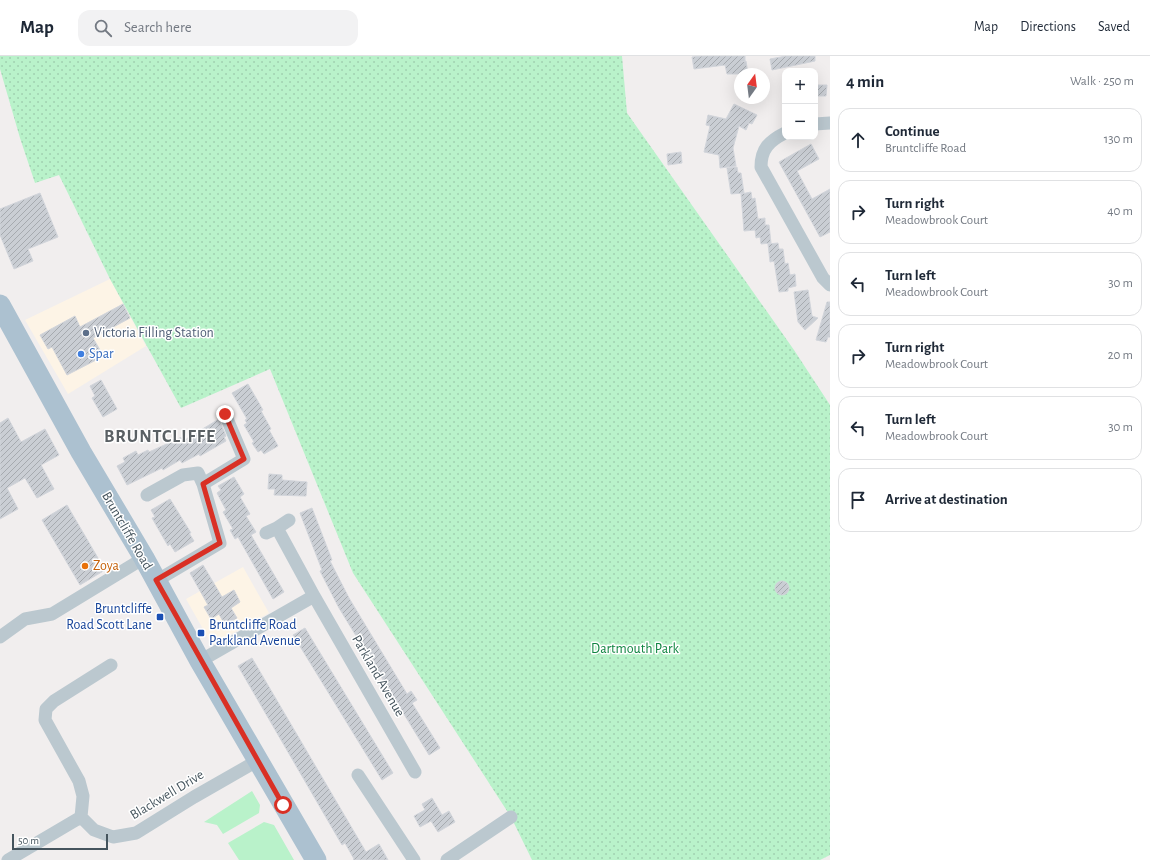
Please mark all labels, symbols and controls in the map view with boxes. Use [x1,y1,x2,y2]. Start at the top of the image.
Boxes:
search box [78,10,358,46]
icon: search [92,17,114,39]
text: Map [20,18,54,37]
text: Search here [124,20,192,35]
text: Map [974,20,998,34]
text: Directions [1020,20,1076,34]
text: Saved [1098,20,1130,34]
north arrow [734,68,770,104]
map controls [782,68,818,140]
button: + [782,68,818,104]
text: 4 min [846,73,884,90]
text: Walk · 250 m [1070,75,1134,88]
button: − [782,104,818,140]
text: Continue [885,124,940,139]
icon: ahead [847,129,869,151]
text: 130 m [1104,133,1133,146]
text: Bruntcliffe Road [885,142,966,155]
text: Turn right [885,196,944,211]
icon: right [847,201,869,223]
text: 40 m [1107,205,1133,218]
text: Meadowbrook Court [885,214,988,227]
text: Turn left [885,268,936,283]
icon: left [847,273,869,295]
text: 30 m [1108,277,1133,290]
text: Meadowbrook Court [885,286,988,299]
place label: Victoria Filling Station [94,326,214,340]
marker: Victoria Filling Station [81,328,91,338]
text: Turn right [885,340,944,355]
icon: right [847,345,869,367]
place label: Spar [89,347,114,361]
marker: Spar [76,349,86,359]
text: 20 m [1108,349,1133,362]
text: Meadowbrook Court [885,358,988,371]
route end [216,405,234,423]
text: Turn left [885,412,936,427]
icon: left [847,417,869,439]
text: 30 m [1108,421,1133,434]
district label: BRUNTCLIFFE [104,428,216,446]
text: Meadowbrook Court [885,430,988,443]
icon: arrive [847,489,869,511]
street label: Bruntcliffe Road [99,490,155,572]
text: Arrive at destination [885,492,1008,507]
place label: Zoya [93,559,119,573]
marker: Zoya [80,561,90,571]
place label: Bruntcliffe Road Scott Lane [66,602,152,632]
marker: Bruntcliffe Road Scott Lane [155,612,165,622]
place label: Bruntcliffe Road Parkland Avenue [209,618,301,648]
marker: Bruntcliffe Road Parkland Avenue [196,628,206,638]
street label: Parkland Avenue [349,633,407,719]
park label: Dartmouth Park [591,642,680,656]
street label: Blackwell Drive [128,768,206,822]
route start [274,796,292,814]
scale bar [12,832,108,851]
text: 50 m [18,835,39,846]

